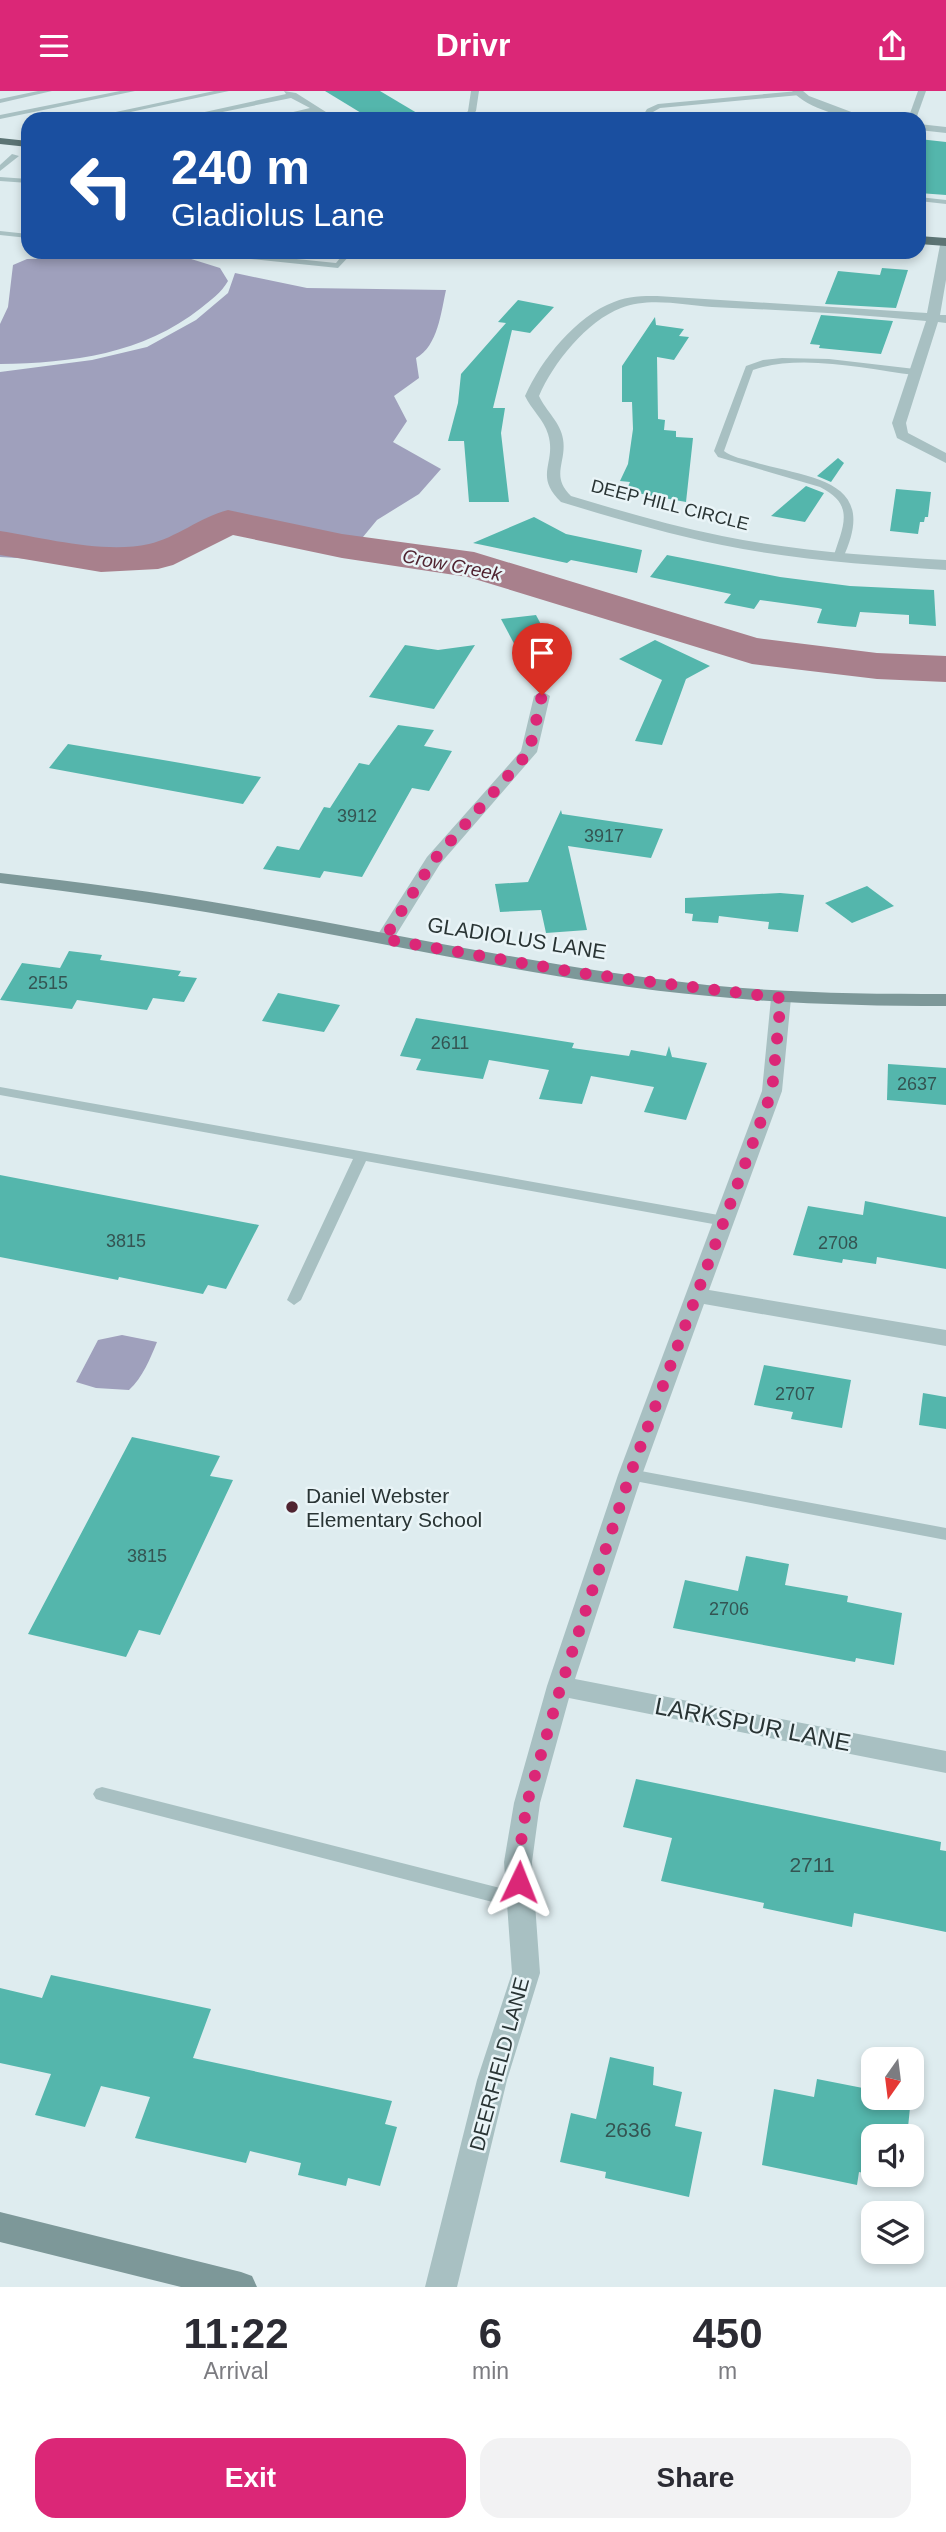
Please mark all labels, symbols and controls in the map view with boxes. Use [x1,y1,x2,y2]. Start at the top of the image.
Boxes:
icon: menu [35,27,73,65]
text: Drivr [436,27,510,63]
icon: share [873,27,911,65]
icon: left [56,140,147,231]
text: 240 m [171,140,310,194]
text: Gladiolus Lane [171,197,384,233]
street label: DEEP HILL CIRCLE [589,476,751,534]
water label: Crow Creek [401,545,505,585]
pin [512,623,572,695]
icon: arrive [523,634,561,672]
house number: 3912 [337,806,377,826]
house number: 3917 [584,826,624,846]
street label: GLADIOLUS LANE [426,912,608,964]
house number: 2515 [28,973,68,993]
house number: 2611 [431,1033,469,1053]
house number: 2637 [897,1074,937,1094]
house number: 3815 [106,1231,146,1251]
house number: 2708 [818,1233,858,1253]
house number: 2707 [775,1384,815,1404]
place label: Daniel Webster Elementary School [306,1484,482,1531]
marker: Daniel Webster Elementary School [284,1499,300,1515]
house number: 3815 [127,1546,167,1566]
house number: 2706 [709,1599,749,1619]
street label: LARKSPUR LANE [653,1692,853,1756]
position arrow [482,1845,556,1919]
house number: 2711 [789,1853,835,1876]
street label: DEERFIELD LANE [465,1975,533,2153]
north arrow [861,2047,924,2111]
map controls [861,2047,924,2264]
house number: 2636 [605,2118,651,2141]
button: sound [861,2124,924,2187]
button: layers [861,2201,924,2264]
text: 11:22 [183,2310,289,2357]
text: 6 [479,2310,502,2357]
text: 450 [692,2310,763,2357]
text: Arrival [203,2358,269,2384]
text: min [472,2358,509,2384]
text: m [718,2358,737,2384]
button: Exit [35,2438,466,2518]
button: Share [480,2438,911,2518]

